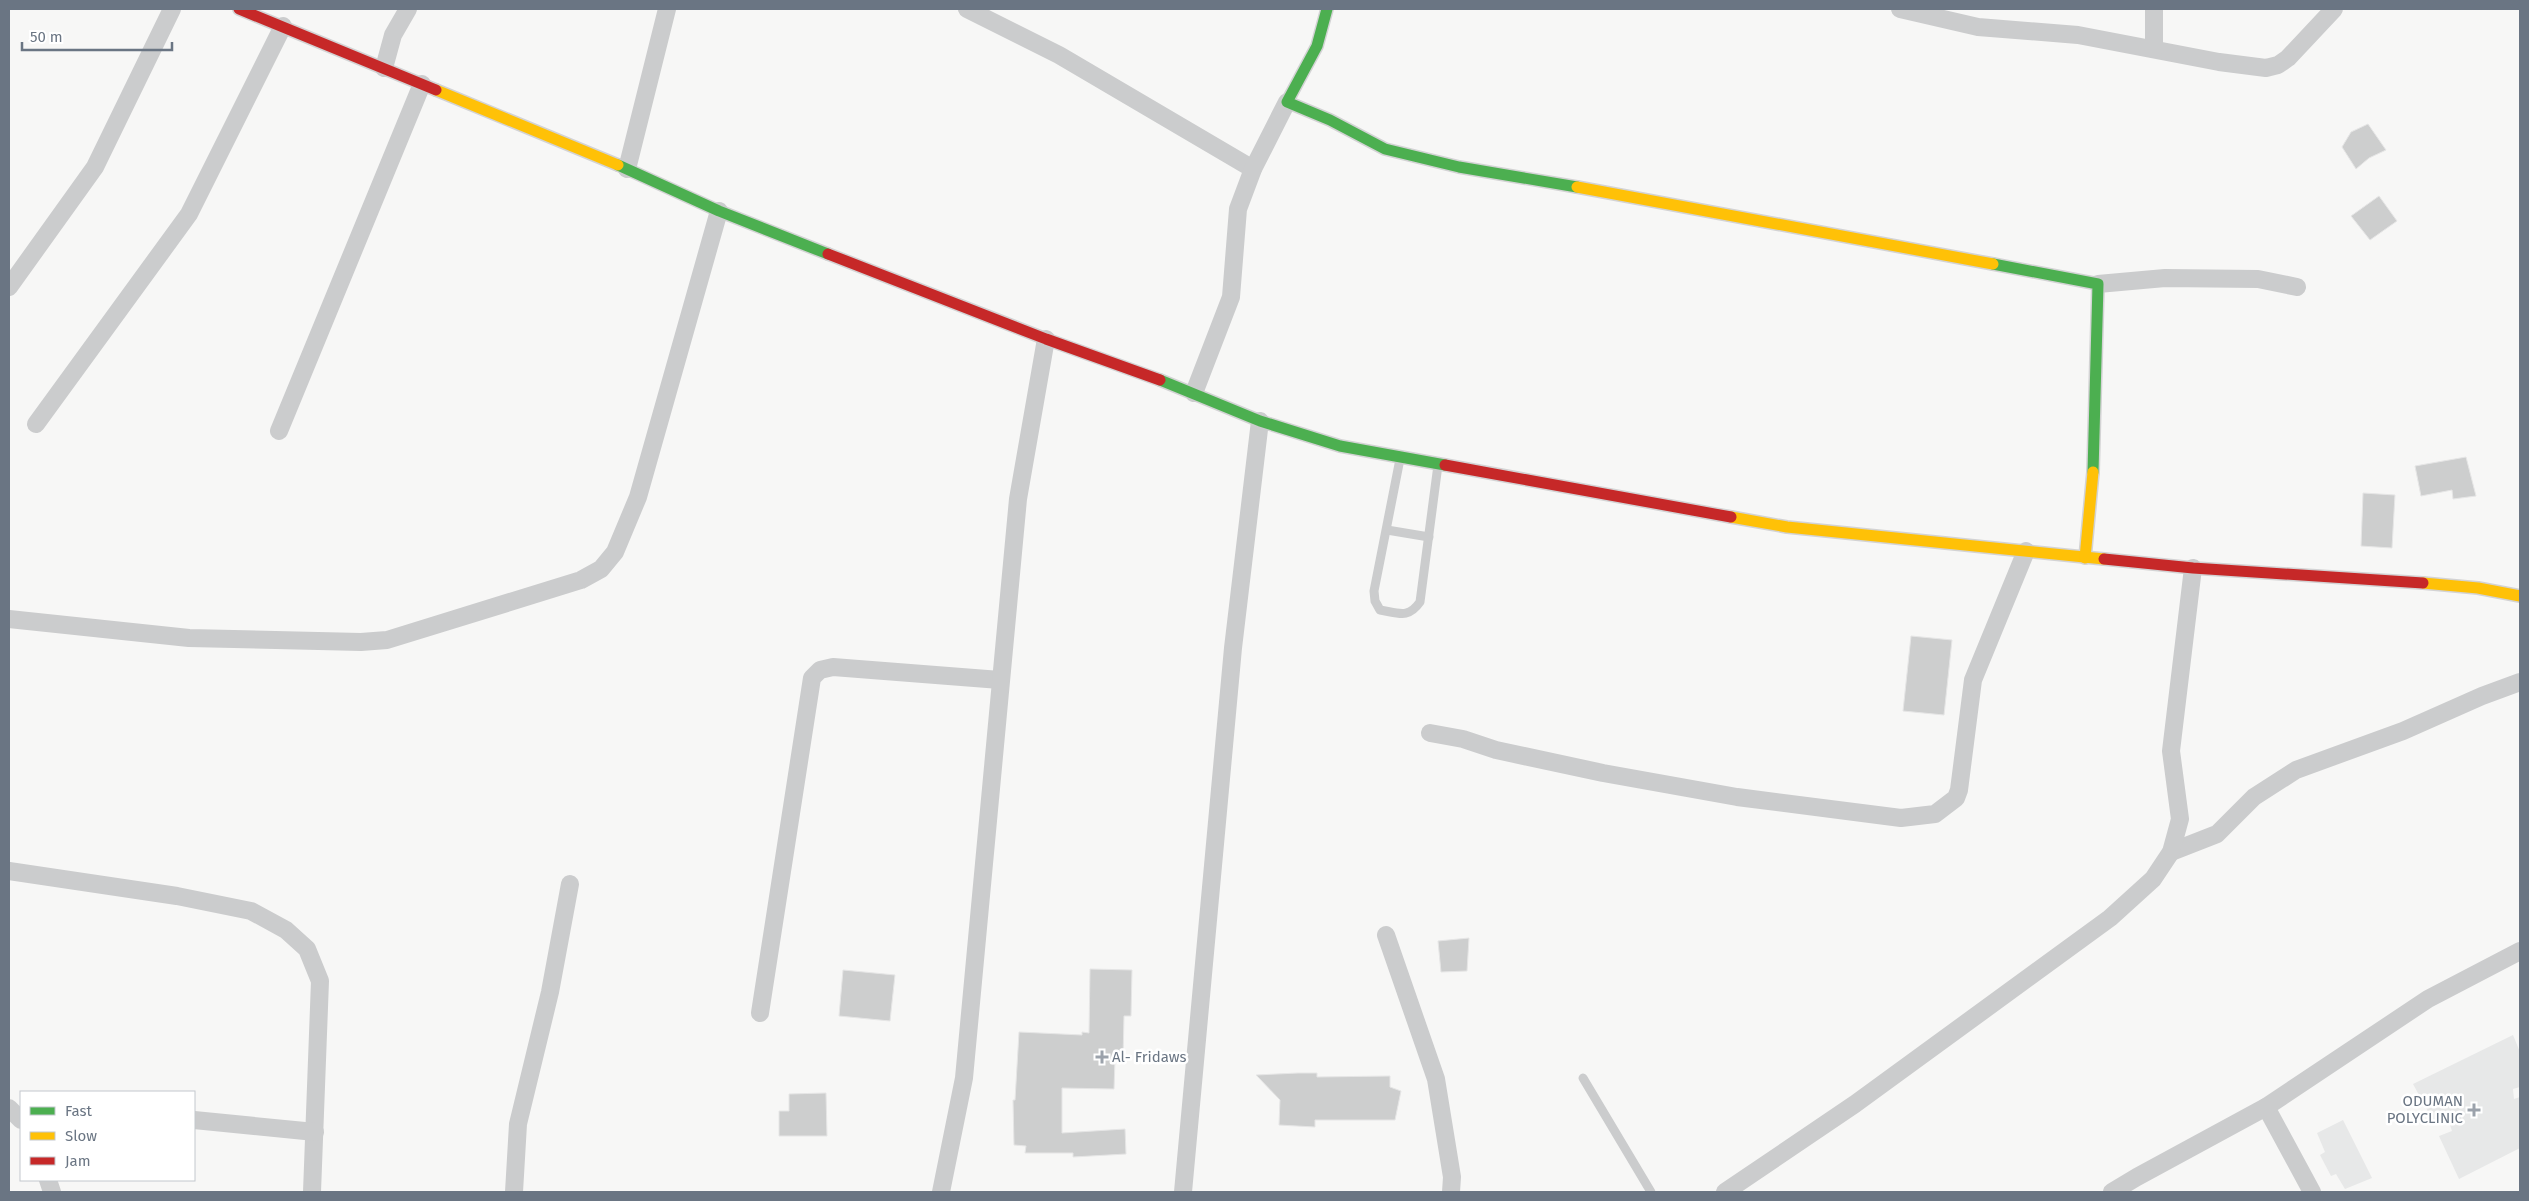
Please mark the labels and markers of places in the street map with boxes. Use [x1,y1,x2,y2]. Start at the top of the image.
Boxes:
place label: Al- Fridaws [1112,1048,1187,1066]
marker: Al- Fridaws [1096,1051,1108,1063]
place label: ODUMAN POLYCLINIC [2387,1092,2464,1127]
marker: ODUMAN POLYCLINIC [2467,1103,2481,1117]

